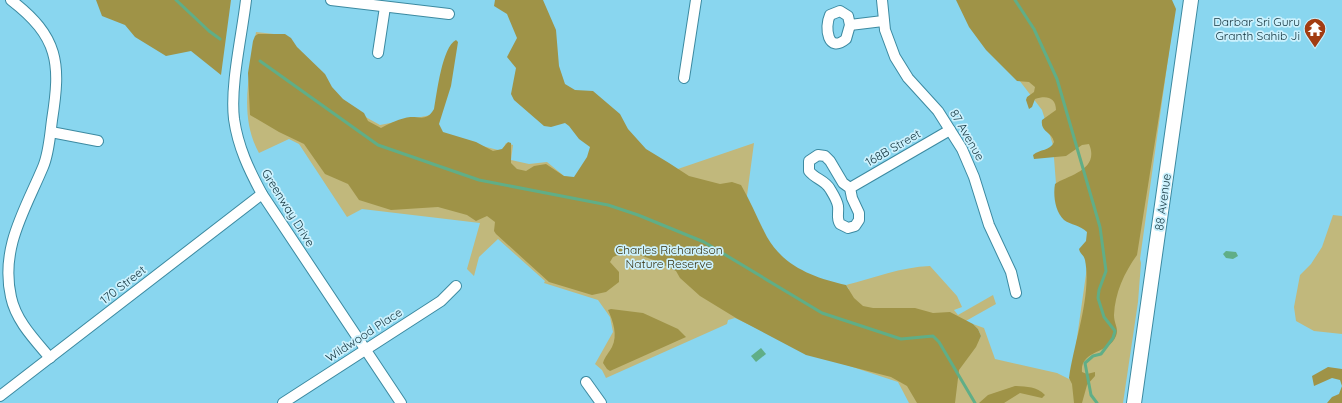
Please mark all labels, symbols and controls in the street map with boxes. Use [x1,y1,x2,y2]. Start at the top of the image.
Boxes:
place label: Darbar Sri Guru Granth Sahib Ji [1213,14,1300,43]
temple icon: Darbar Sri Guru Granth Sahib Ji [1302,16,1328,49]
street label: 87 Avenue [947,106,988,163]
street label: 168B Street [862,126,923,169]
street label: Greenway Drive [259,166,318,249]
street label: 88 Avenue [1151,172,1174,231]
park label: Charles Richardson Nature Reserve [615,242,723,271]
street label: 170 Street [97,262,149,307]
street label: Wildwood Place [323,304,405,365]

